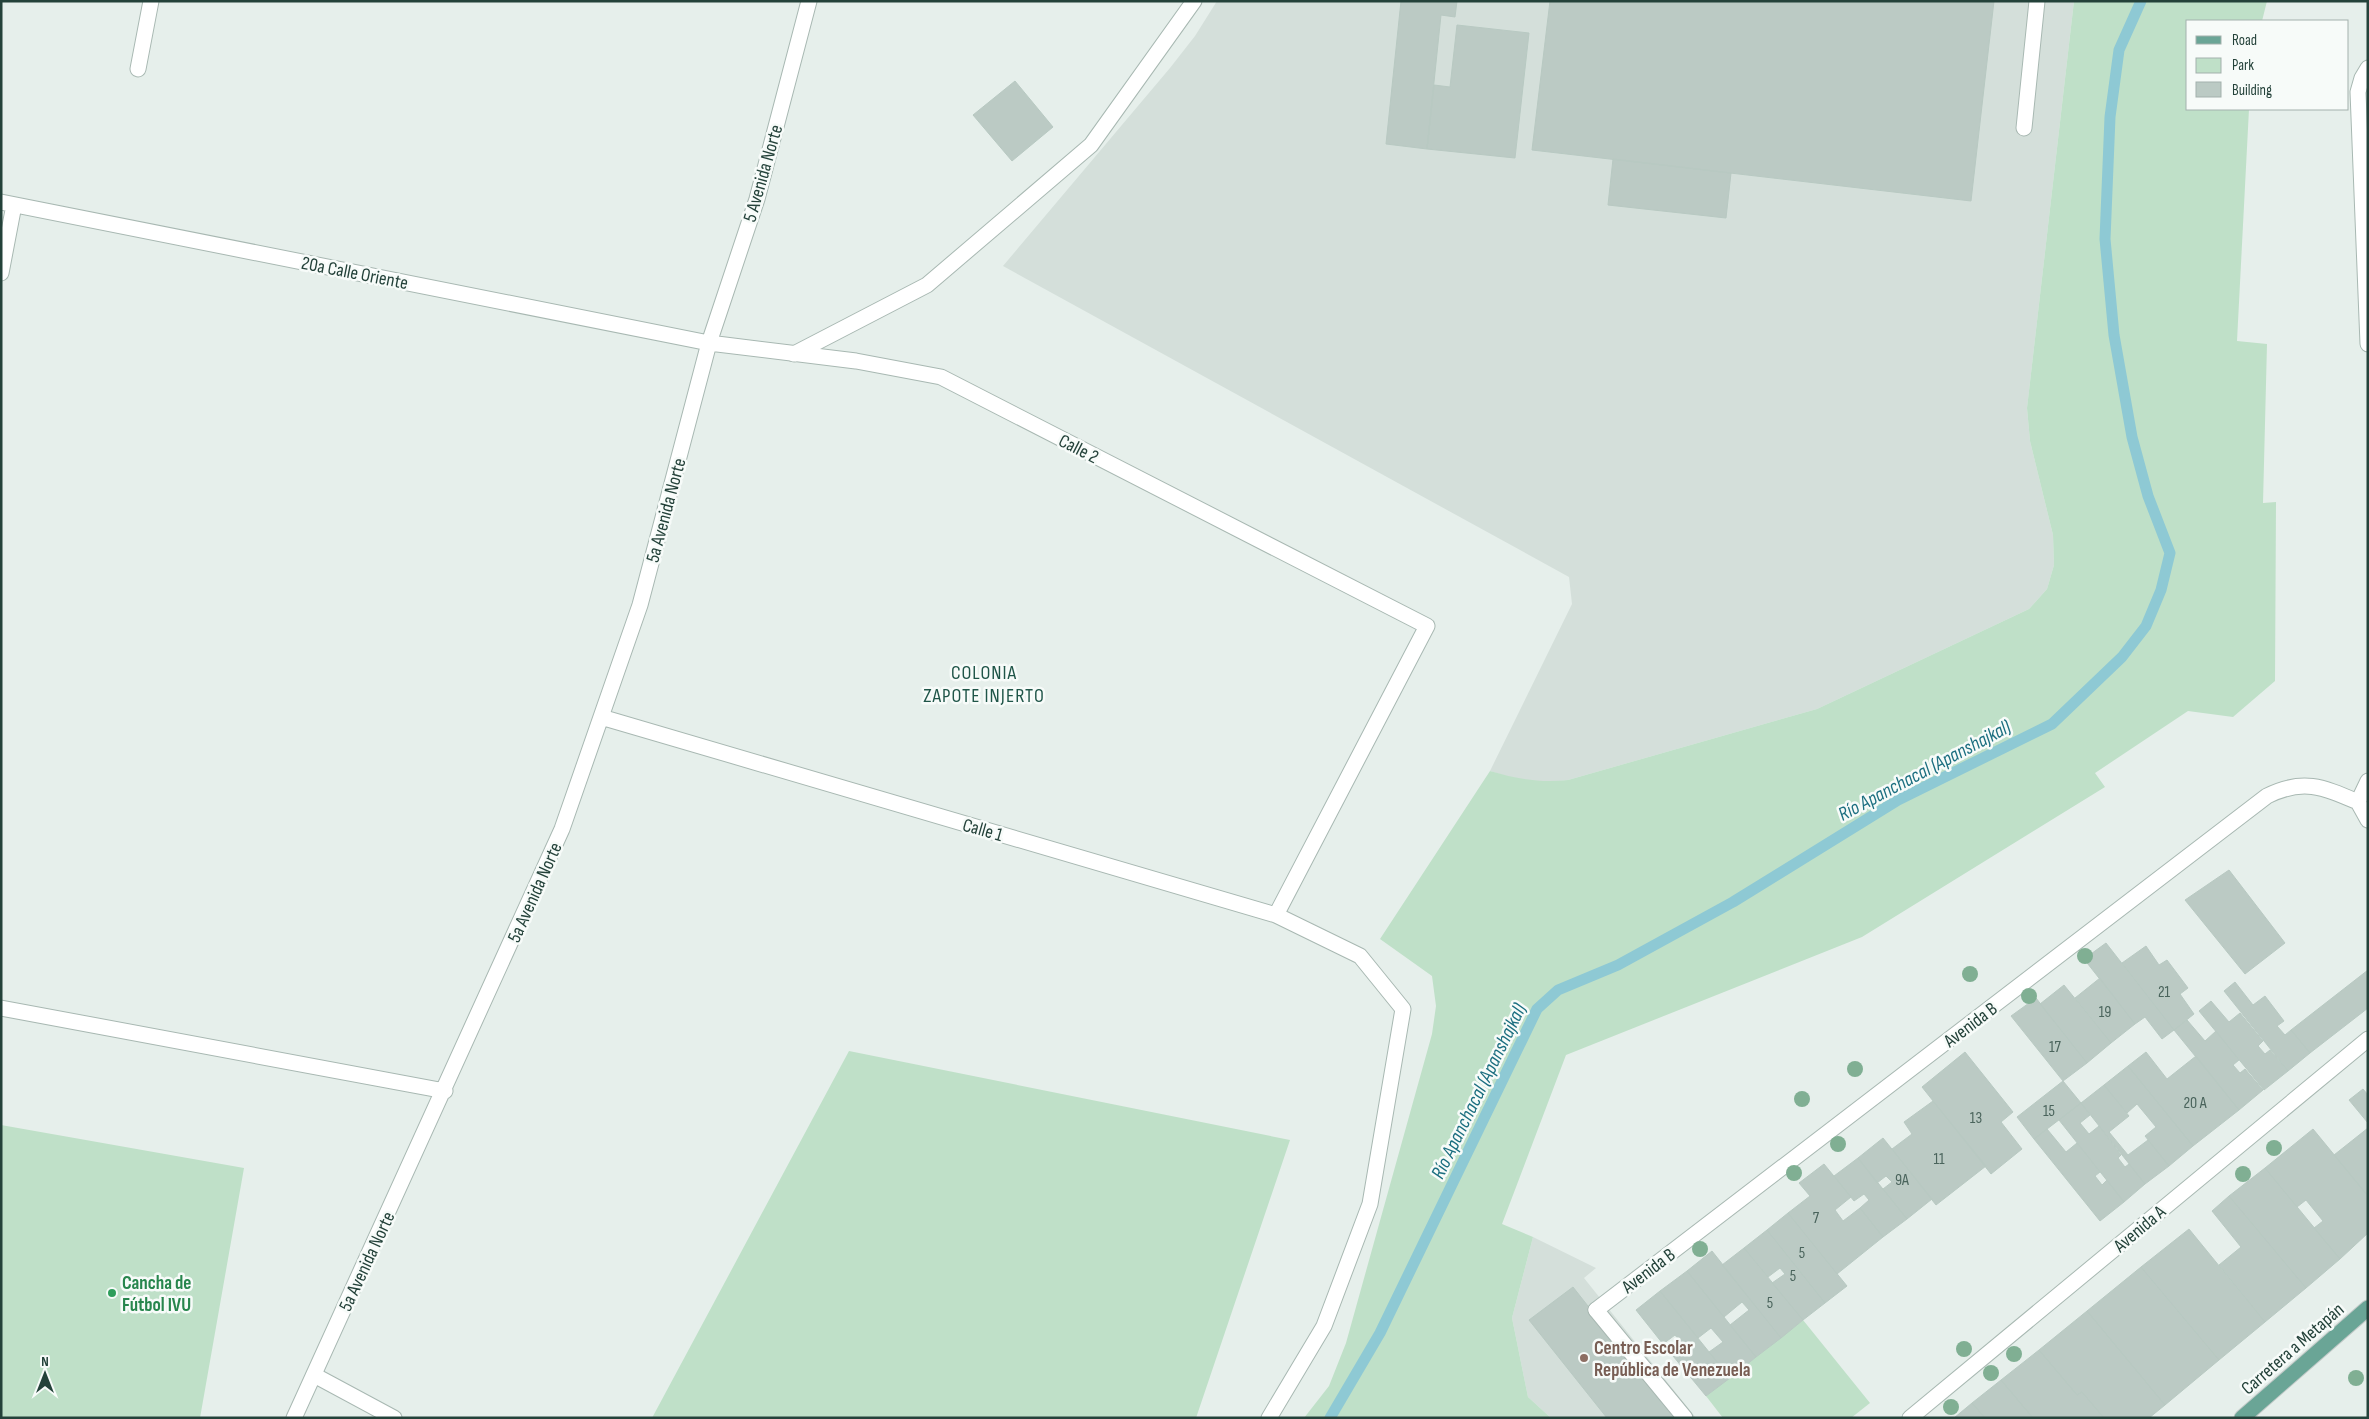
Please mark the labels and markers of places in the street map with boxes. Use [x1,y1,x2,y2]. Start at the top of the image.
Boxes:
place label: Cancha de Fútbol IVU [122,1272,191,1317]
marker: Cancha de Fútbol IVU [106,1287,118,1299]
place label: Centro Escolar República de Venezuela [1594,1337,1751,1382]
marker: Centro Escolar República de Venezuela [1578,1352,1590,1364]

